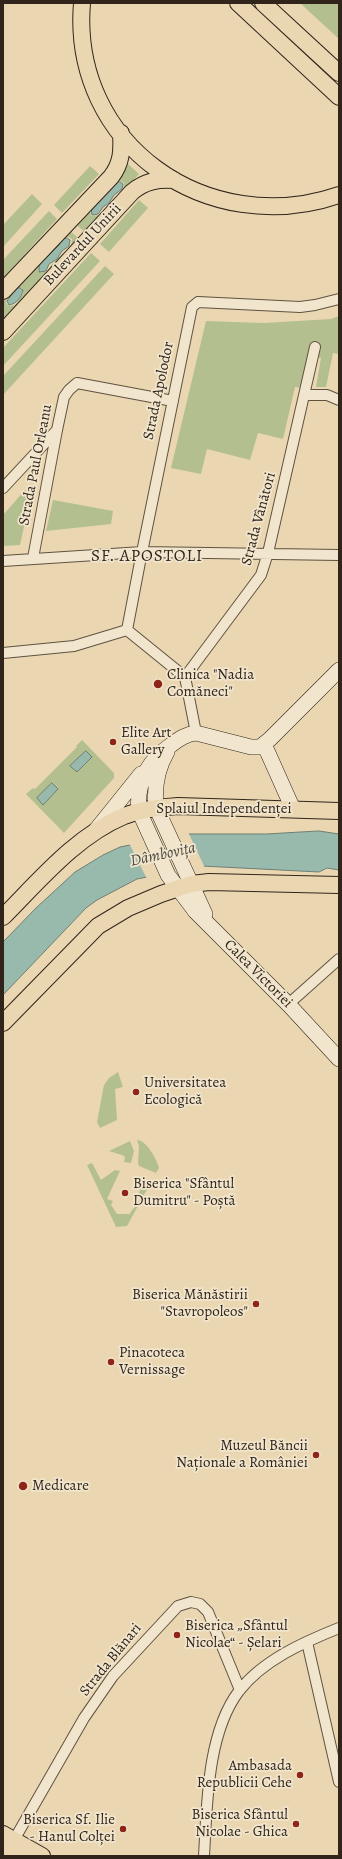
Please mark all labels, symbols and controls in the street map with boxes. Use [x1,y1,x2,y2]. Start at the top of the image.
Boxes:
street label: Bulevardul Unirii [40,200,126,290]
street label: Strada Apolodor [140,340,178,442]
street label: Strada Paul Orleanu [15,403,57,527]
street label: Strada Vânători [238,470,280,568]
district label: SF. APOSTOLI [91,547,203,567]
place label: Clinica "Nadia Comăneci" [167,666,254,701]
marker: Clinica "Nadia Comăneci" [152,678,164,690]
place label: Elite Art Gallery [121,724,172,759]
marker: Elite Art Gallery [108,737,118,747]
street label: Splaiul Independenței [156,800,292,818]
water label: Dâmbovița [129,839,197,871]
street label: Calea Victoriei [220,936,296,1012]
place label: Universitatea Ecologică [144,1074,226,1109]
marker: Universitatea Ecologică [131,1087,141,1097]
place label: Biserica "Sfântul Dumitru" - Poștă [133,1175,236,1210]
marker: Biserica "Sfântul Dumitru" - Poștă [120,1188,130,1198]
place label: Biserica Mănăstirii "Stavropoleos" [132,1286,248,1321]
marker: Biserica Mănăstirii "Stavropoleos" [251,1299,261,1309]
place label: Pinacoteca Vernissage [119,1344,185,1379]
marker: Pinacoteca Vernissage [106,1357,116,1367]
place label: Muzeul Băncii Naționale a României [176,1437,308,1472]
marker: Muzeul Băncii Naționale a României [311,1450,321,1460]
place label: Medicare [32,1477,89,1495]
marker: Medicare [17,1480,29,1492]
place label: Biserica „Sfântul Nicolae“ - Șelari [185,1617,288,1652]
street label: Strada Blănari [76,1620,146,1700]
marker: Biserica „Sfântul Nicolae“ - Șelari [172,1630,182,1640]
place label: Ambasada Republicii Cehe [197,1757,292,1792]
marker: Ambasada Republicii Cehe [295,1770,305,1780]
place label: Biserica Sfântul Nicolae - Ghica [191,1806,288,1841]
place label: Biserica Sf. Ilie - Hanul Colței [23,1811,115,1846]
marker: Biserica Sfântul Nicolae - Ghica [291,1819,301,1829]
marker: Biserica Sf. Ilie - Hanul Colței [118,1824,128,1834]

